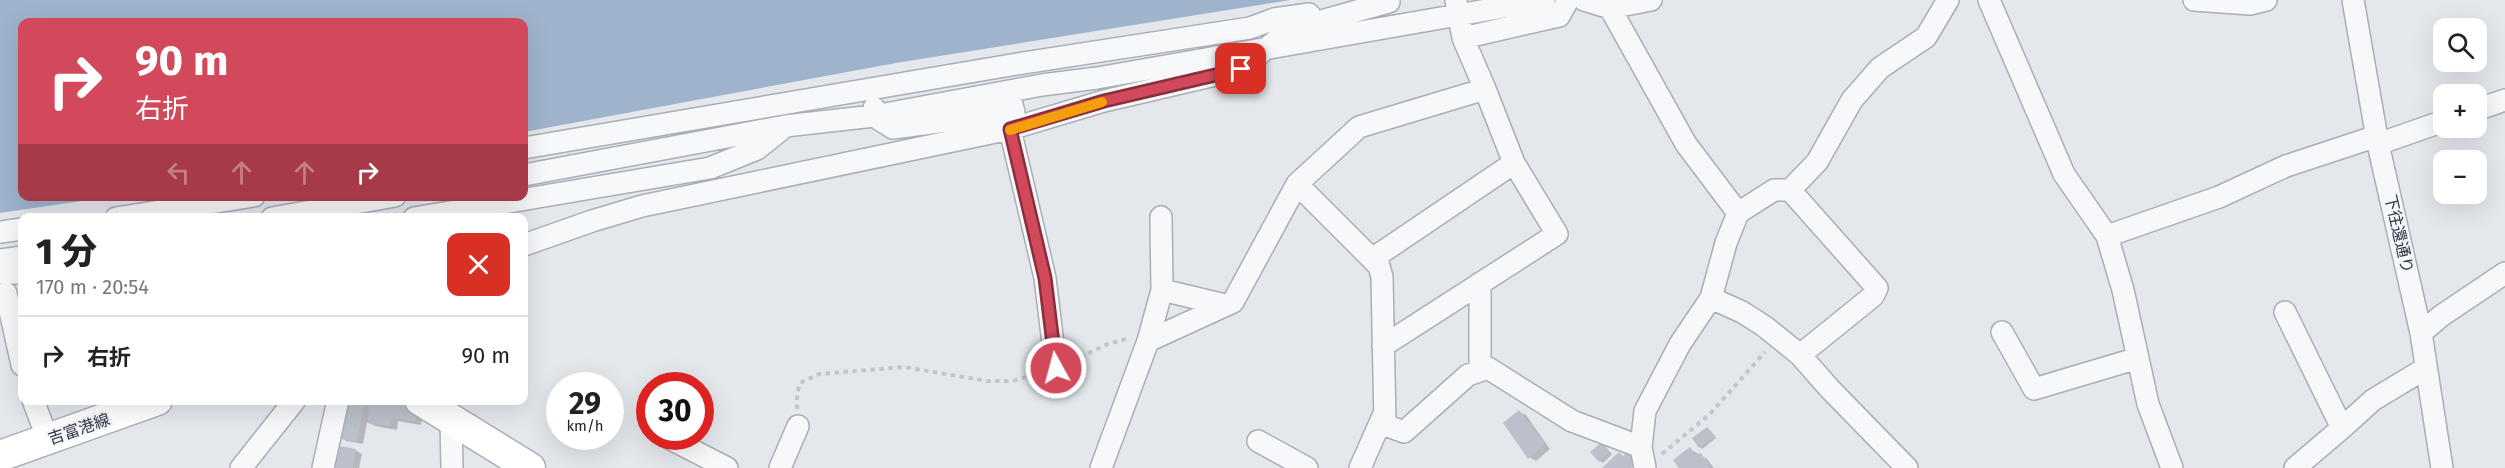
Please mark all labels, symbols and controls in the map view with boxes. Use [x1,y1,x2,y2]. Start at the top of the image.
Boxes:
map controls [2433,18,2487,204]
button: search [2433,18,2487,72]
text: 90 m [135,36,229,86]
icon: right [36,42,114,120]
pin [1215,43,1266,94]
icon: arrive [1224,52,1257,85]
button: + [2433,84,2487,138]
text: 右折 [135,93,189,125]
button: − [2433,150,2487,204]
icon: left [162,156,195,189]
icon: ahead [225,156,258,189]
icon: ahead [288,156,321,189]
icon: right [351,156,384,189]
street label: 下往還通り [2381,193,2417,275]
text: 1 分 [36,230,97,274]
button: close [447,233,510,296]
text: 170 m · 20:54 [36,275,149,299]
position arrow [1024,336,1088,400]
icon: right [36,339,69,372]
text: 90 m [461,342,510,369]
text: 右折 [87,344,131,371]
speed limit sign: 30 [636,372,714,450]
text: 29 [569,386,601,422]
street label: 吉富港線 [46,410,112,448]
text: km/h [566,417,604,435]

